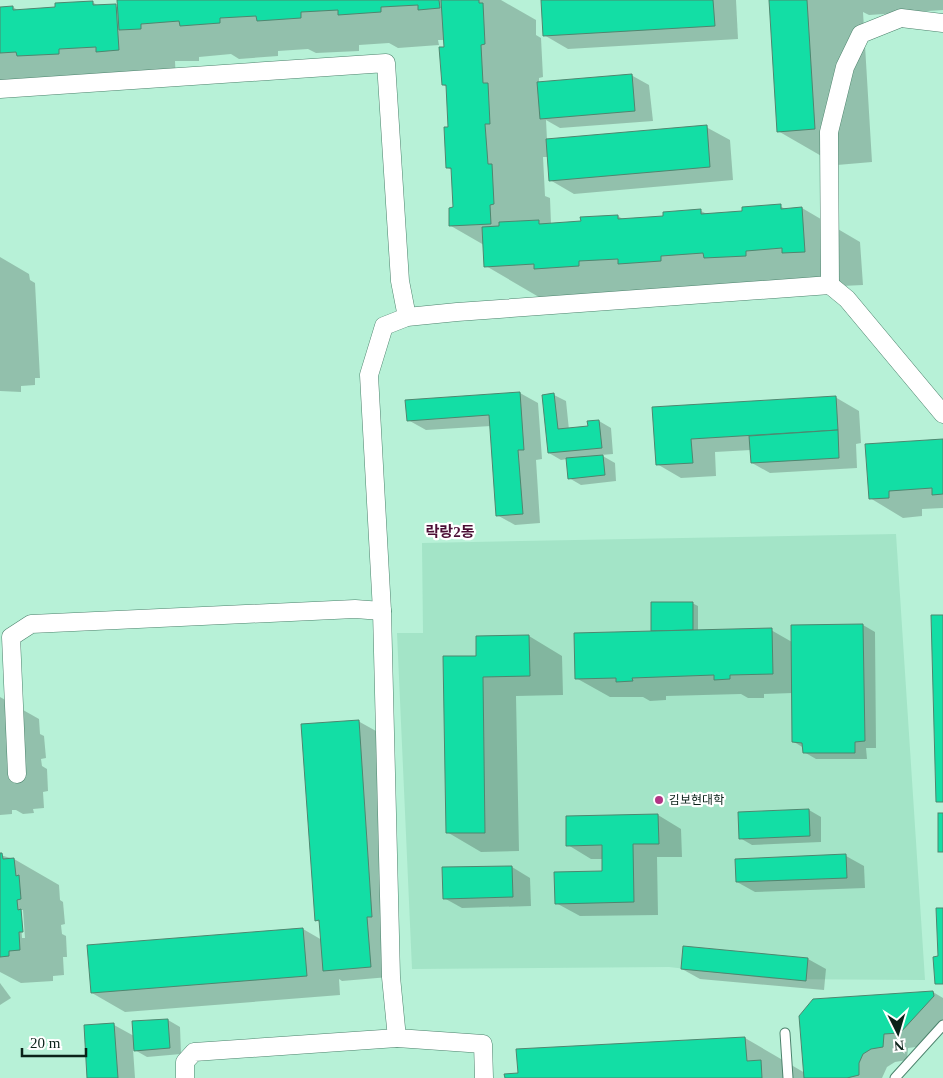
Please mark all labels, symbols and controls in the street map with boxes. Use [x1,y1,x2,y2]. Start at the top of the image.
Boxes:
district label: 락랑2동 [426,524,475,540]
place label: 김보현대학 [669,793,724,807]
marker: 김보현대학 [653,794,665,806]
north arrow [873,1008,923,1058]
scale bar [22,1026,86,1058]
text: 20 m [30,1035,61,1051]
text: N [893,1038,905,1053]

